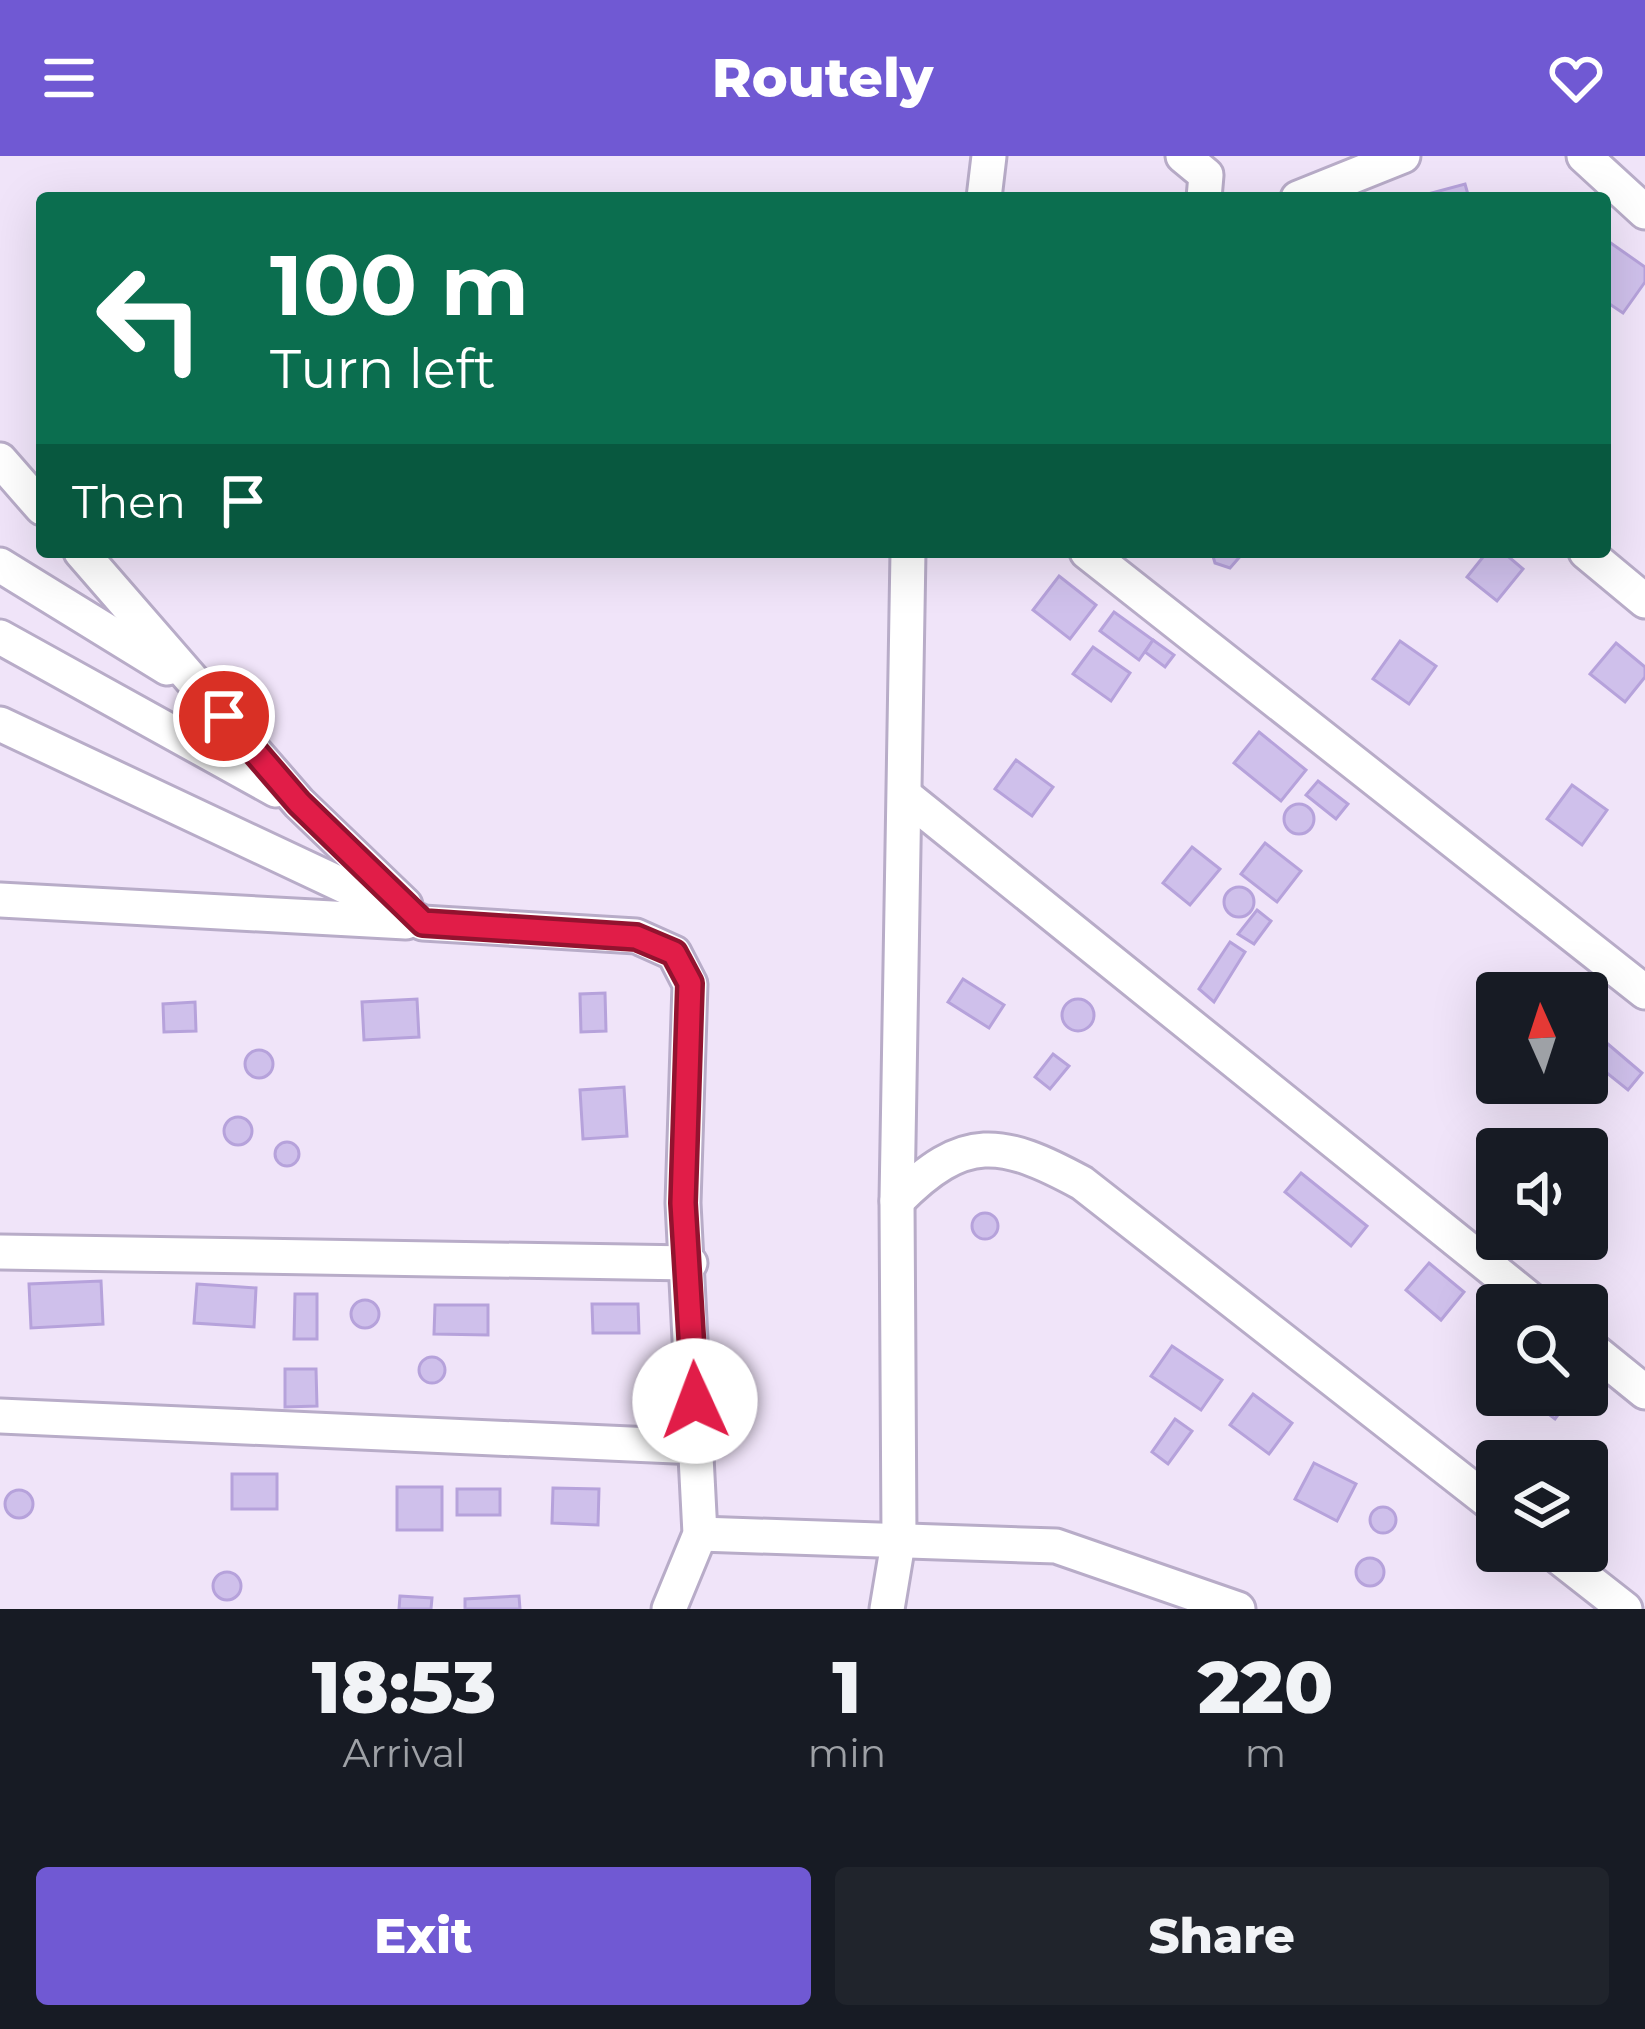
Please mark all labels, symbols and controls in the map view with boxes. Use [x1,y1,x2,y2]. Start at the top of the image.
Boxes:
icon: menu [36,45,102,111]
text: Routely [712,45,933,111]
icon: heart [1543,45,1609,111]
text: 100 m [270,234,529,336]
icon: left [72,240,228,396]
text: Turn left [270,336,496,402]
icon: arrive [210,468,276,534]
text: Then [72,474,186,529]
pin [173,665,275,767]
icon: arrive [191,683,257,749]
north arrow [1476,972,1608,1104]
map controls [1476,972,1608,1572]
button: sound [1476,1128,1608,1260]
button: search [1476,1284,1608,1416]
position arrow [632,1338,758,1464]
button: layers [1476,1440,1608,1572]
text: 18:53 [312,1643,496,1731]
text: 1 [832,1643,862,1731]
text: 220 [1198,1643,1333,1731]
text: Arrival [342,1729,465,1777]
text: min [808,1729,886,1777]
text: m [1245,1729,1286,1777]
button: Exit [36,1867,811,2005]
button: Share [835,1867,1609,2005]

